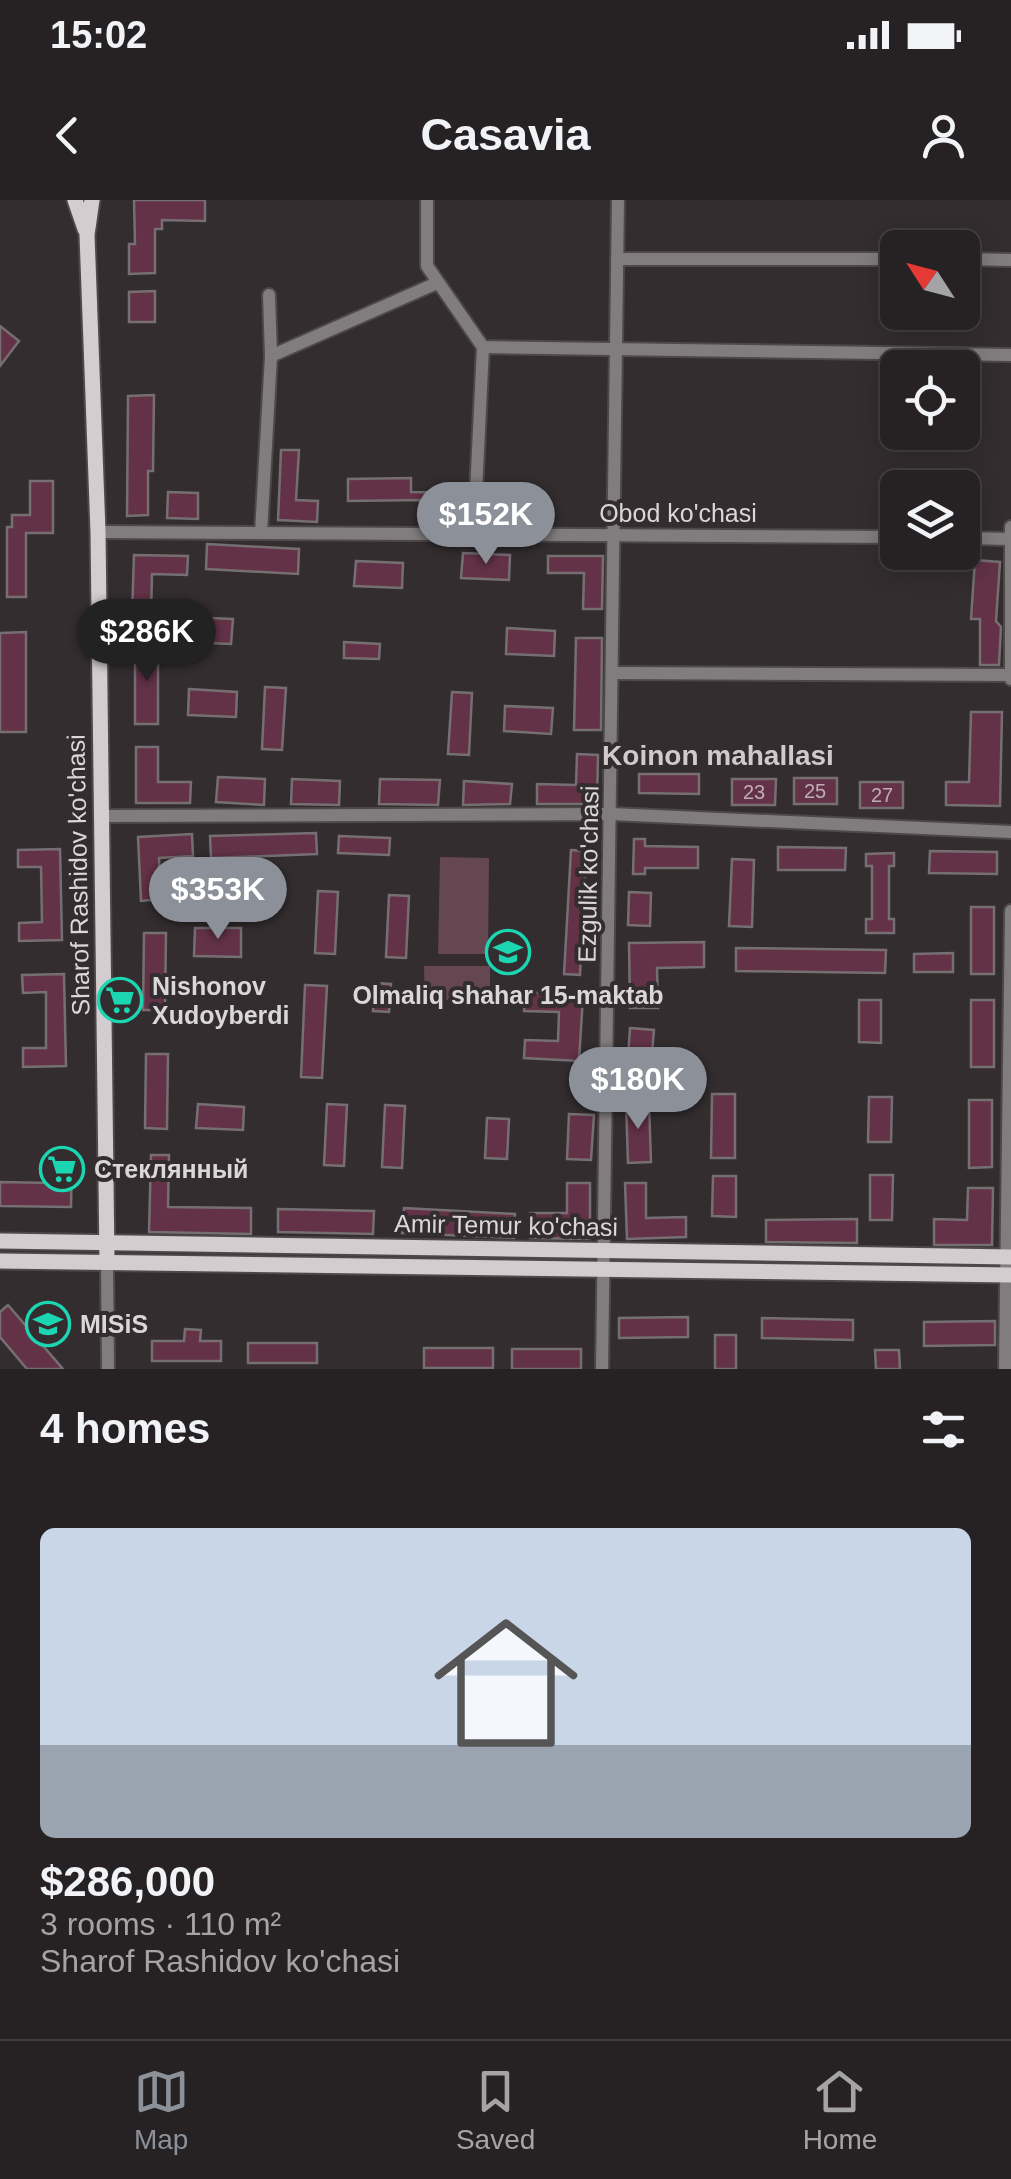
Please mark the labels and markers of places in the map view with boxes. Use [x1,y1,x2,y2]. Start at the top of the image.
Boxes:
pin: $152K [416,482,556,567]
pin: $286K [77,599,217,684]
pin: $353K [148,857,288,942]
school or university icon: Olmaliq shahar 15-maktab [485,929,531,975]
place label: Nishonov Xudoyberdi [152,972,290,1029]
supermarket icon: Nishonov Xudoyberdi [97,977,143,1023]
place label: Olmaliq shahar 15-maktab [352,981,664,1009]
pin: $180K [568,1047,708,1132]
supermarket icon: Стеклянный [39,1146,85,1192]
place label: Стеклянный [94,1155,248,1183]
school or university icon: MISiS [25,1301,71,1347]
place label: MISiS [80,1310,148,1338]

